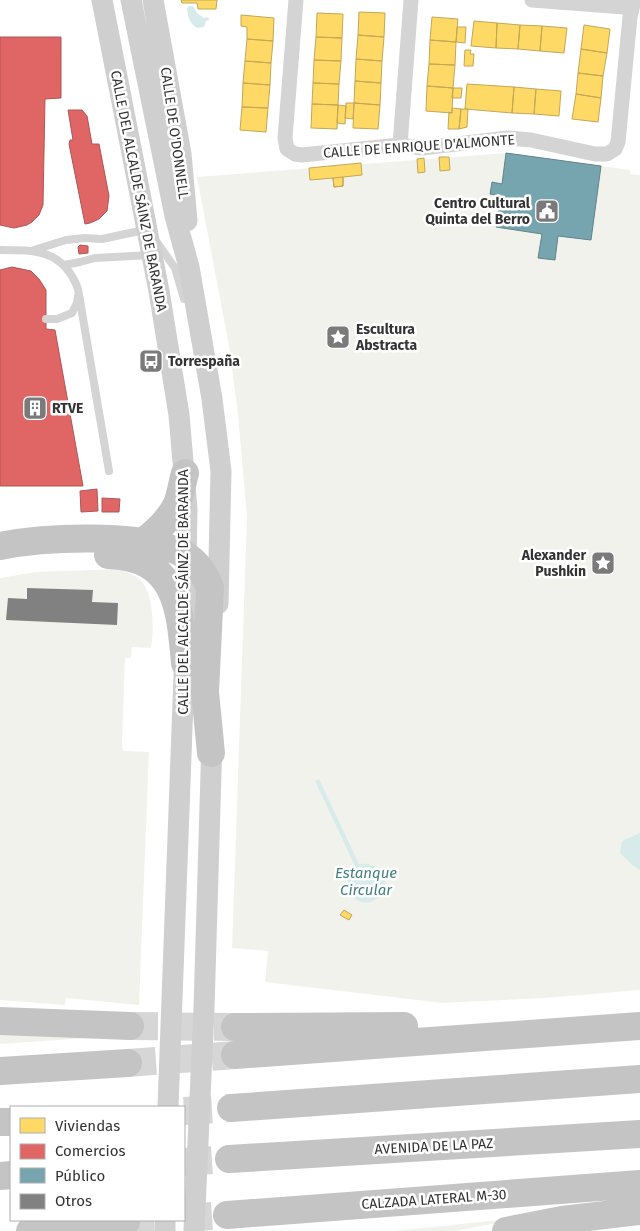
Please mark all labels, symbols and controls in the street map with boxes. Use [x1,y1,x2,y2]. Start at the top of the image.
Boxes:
street label: CALLE DE O'DONNELL [157,66,192,200]
street label: CALLE DEL ALCALDE SÁINZ DE BARANDA [107,69,171,313]
street label: CALLE DE ENRIQUE D'ALMONTE [323,131,516,162]
place label: Centro Cultural Quinta del Berro [425,195,531,228]
public building icon: Centro Cultural Quinta del Berro [534,198,560,224]
place label: Escultura Abstracta [355,321,418,354]
place icon: Escultura Abstracta [325,324,351,350]
bus stop icon: Torrespaña [138,348,164,374]
place label: Torrespaña [168,353,240,370]
building icon: RTVE [22,395,48,421]
place label: RTVE [52,400,83,417]
street label: CALLE DEL ALCALDE SÁINZ DE BARANDA [174,469,192,715]
place label: Alexander Pushkin [521,547,586,580]
place icon: Alexander Pushkin [590,550,616,576]
water label: Estanque Circular [335,864,397,899]
legend [10,1106,185,1221]
text: Viviendas [55,1117,120,1135]
street label: AVENIDA DE LA PAZ [374,1135,494,1158]
text: Comercios [55,1142,125,1160]
text: Público [55,1167,105,1185]
street label: CALZADA LATERAL M-30 [361,1186,507,1213]
text: Otros [55,1192,92,1210]

